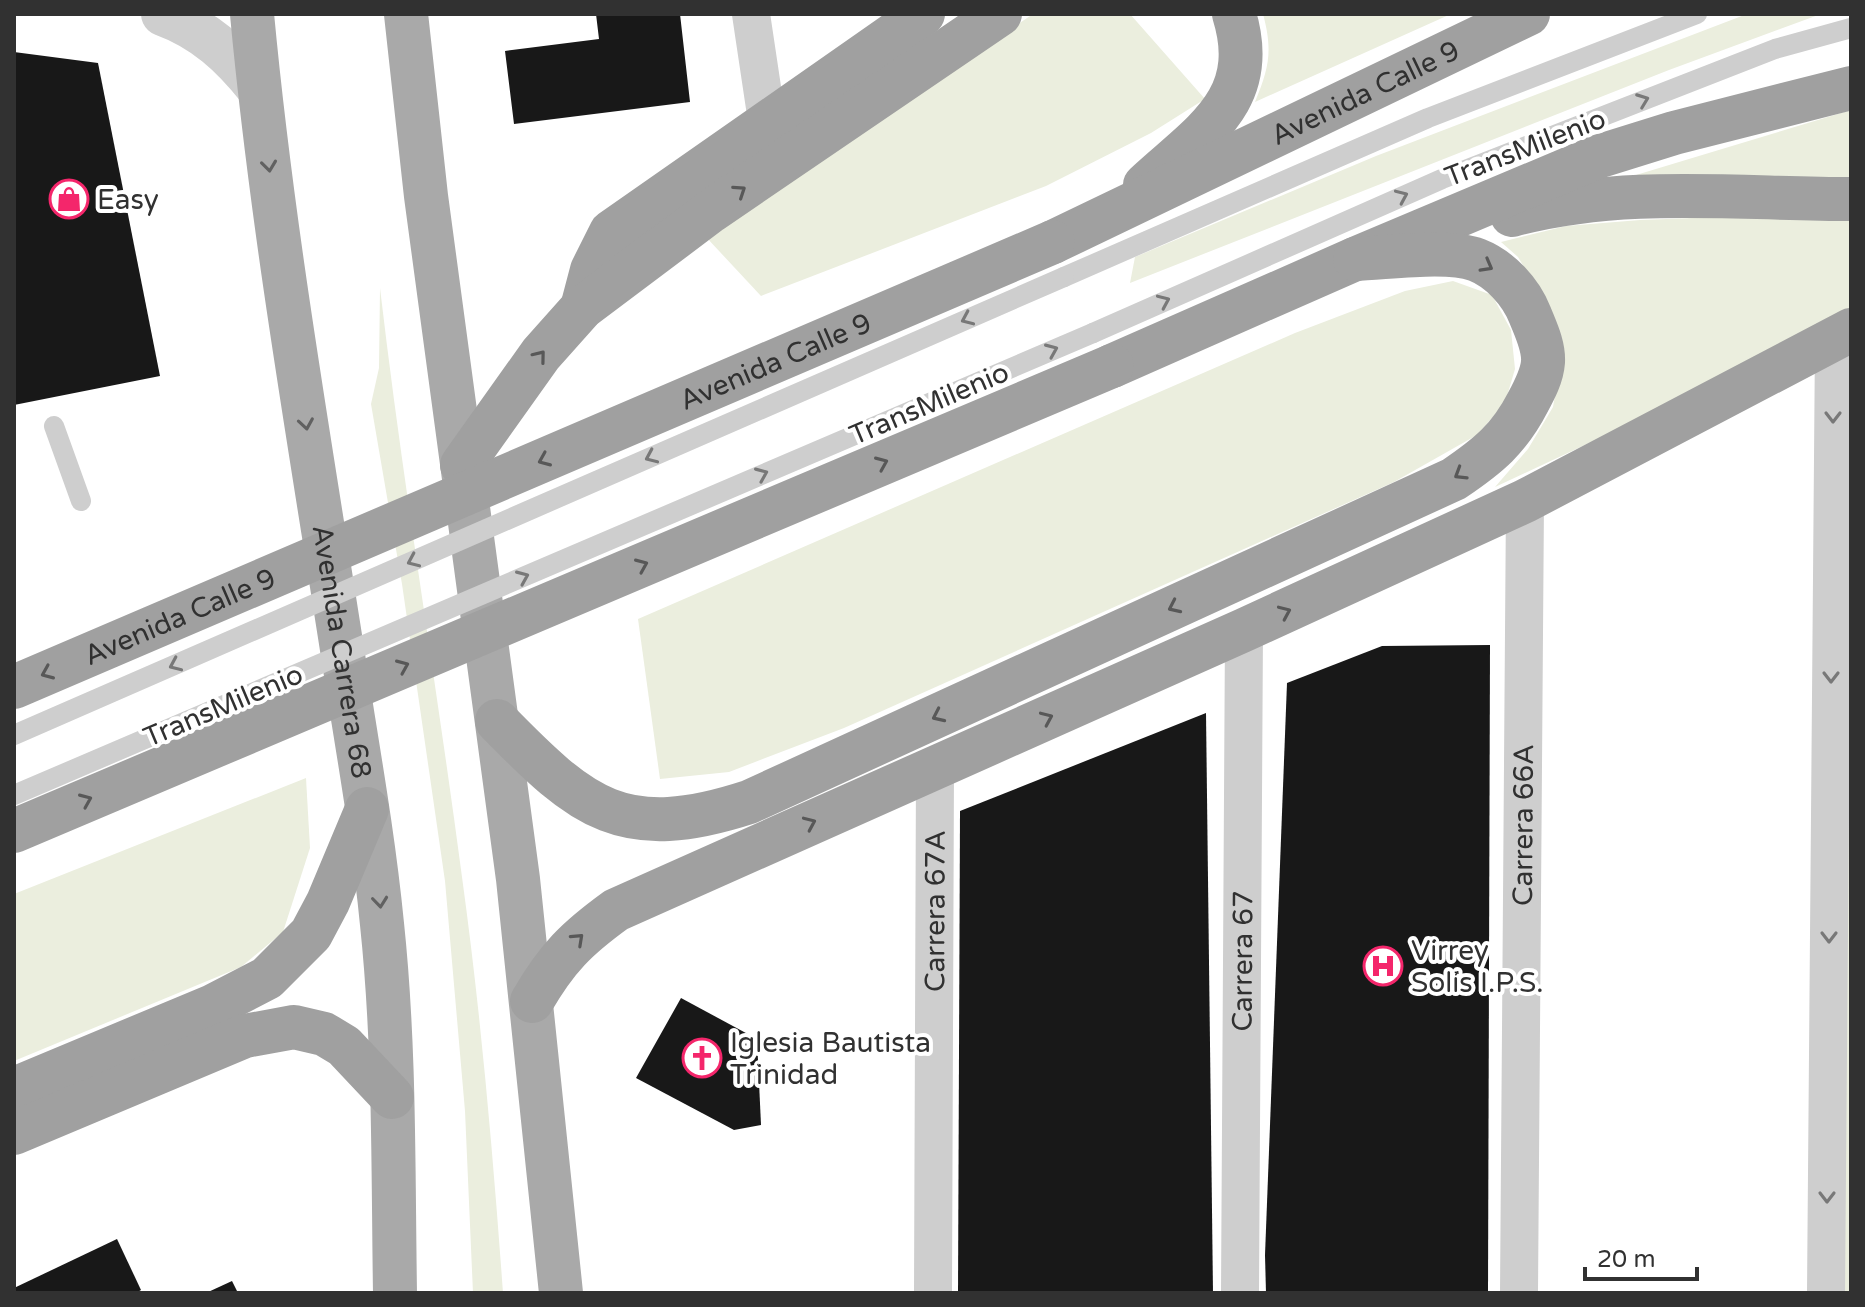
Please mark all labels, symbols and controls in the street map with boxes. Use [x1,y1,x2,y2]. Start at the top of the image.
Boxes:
street label: Avenida Calle 9 [1266,33,1465,153]
one-way arrow [1636,93,1650,110]
street label: TransMilenio [1440,102,1611,194]
one-way arrow [261,160,278,173]
shop icon: Easy [48,178,90,220]
place label: Easy [97,183,159,217]
one-way arrow [731,186,745,201]
one-way arrow [1394,190,1408,206]
one-way arrow [1479,257,1493,272]
one-way arrow [1156,295,1170,311]
street label: Avenida Calle 9 [675,306,876,418]
one-way arrow [961,310,975,326]
one-way arrow [1044,343,1059,359]
one-way arrow [530,350,545,365]
street label: TransMilenio [845,355,1014,453]
one-way arrow [1824,411,1842,424]
one-way arrow [297,417,314,431]
one-way arrow [645,447,660,463]
one-way arrow [538,451,552,467]
one-way arrow [873,457,888,473]
one-way arrow [1455,465,1469,480]
one-way arrow [754,468,768,484]
street label: Avenida Carrera 68 [305,522,378,781]
one-way arrow [407,551,421,567]
one-way arrow [634,558,648,574]
street label: Avenida Calle 9 [79,561,281,673]
one-way arrow [515,570,529,586]
one-way arrow [1168,598,1182,614]
one-way arrow [1277,606,1291,622]
one-way arrow [169,655,183,671]
street label: TransMilenio [139,657,308,755]
one-way arrow [395,660,409,676]
one-way arrow [41,663,56,679]
one-way arrow [1822,671,1840,684]
one-way arrow [931,706,946,722]
one-way arrow [1039,711,1054,727]
street label: Carrera 66A [1506,744,1541,906]
one-way arrow [78,794,92,810]
one-way arrow [802,817,816,833]
street label: Carrera 67A [918,830,953,992]
street label: Carrera 67 [1226,890,1260,1032]
one-way arrow [371,896,388,909]
one-way arrow [1820,931,1838,944]
place label: Virrey Solís I.P.S. [1411,934,1544,1000]
one-way arrow [569,935,584,949]
hospital icon: Virrey Solís I.P.S. [1362,945,1404,987]
place label: Iglesia Bautista Trinidad [730,1026,931,1092]
church icon: Iglesia Bautista Trinidad [681,1037,723,1079]
one-way arrow [1818,1191,1836,1204]
scale bar [1585,1231,1697,1281]
text: 20 m [1597,1245,1655,1274]

